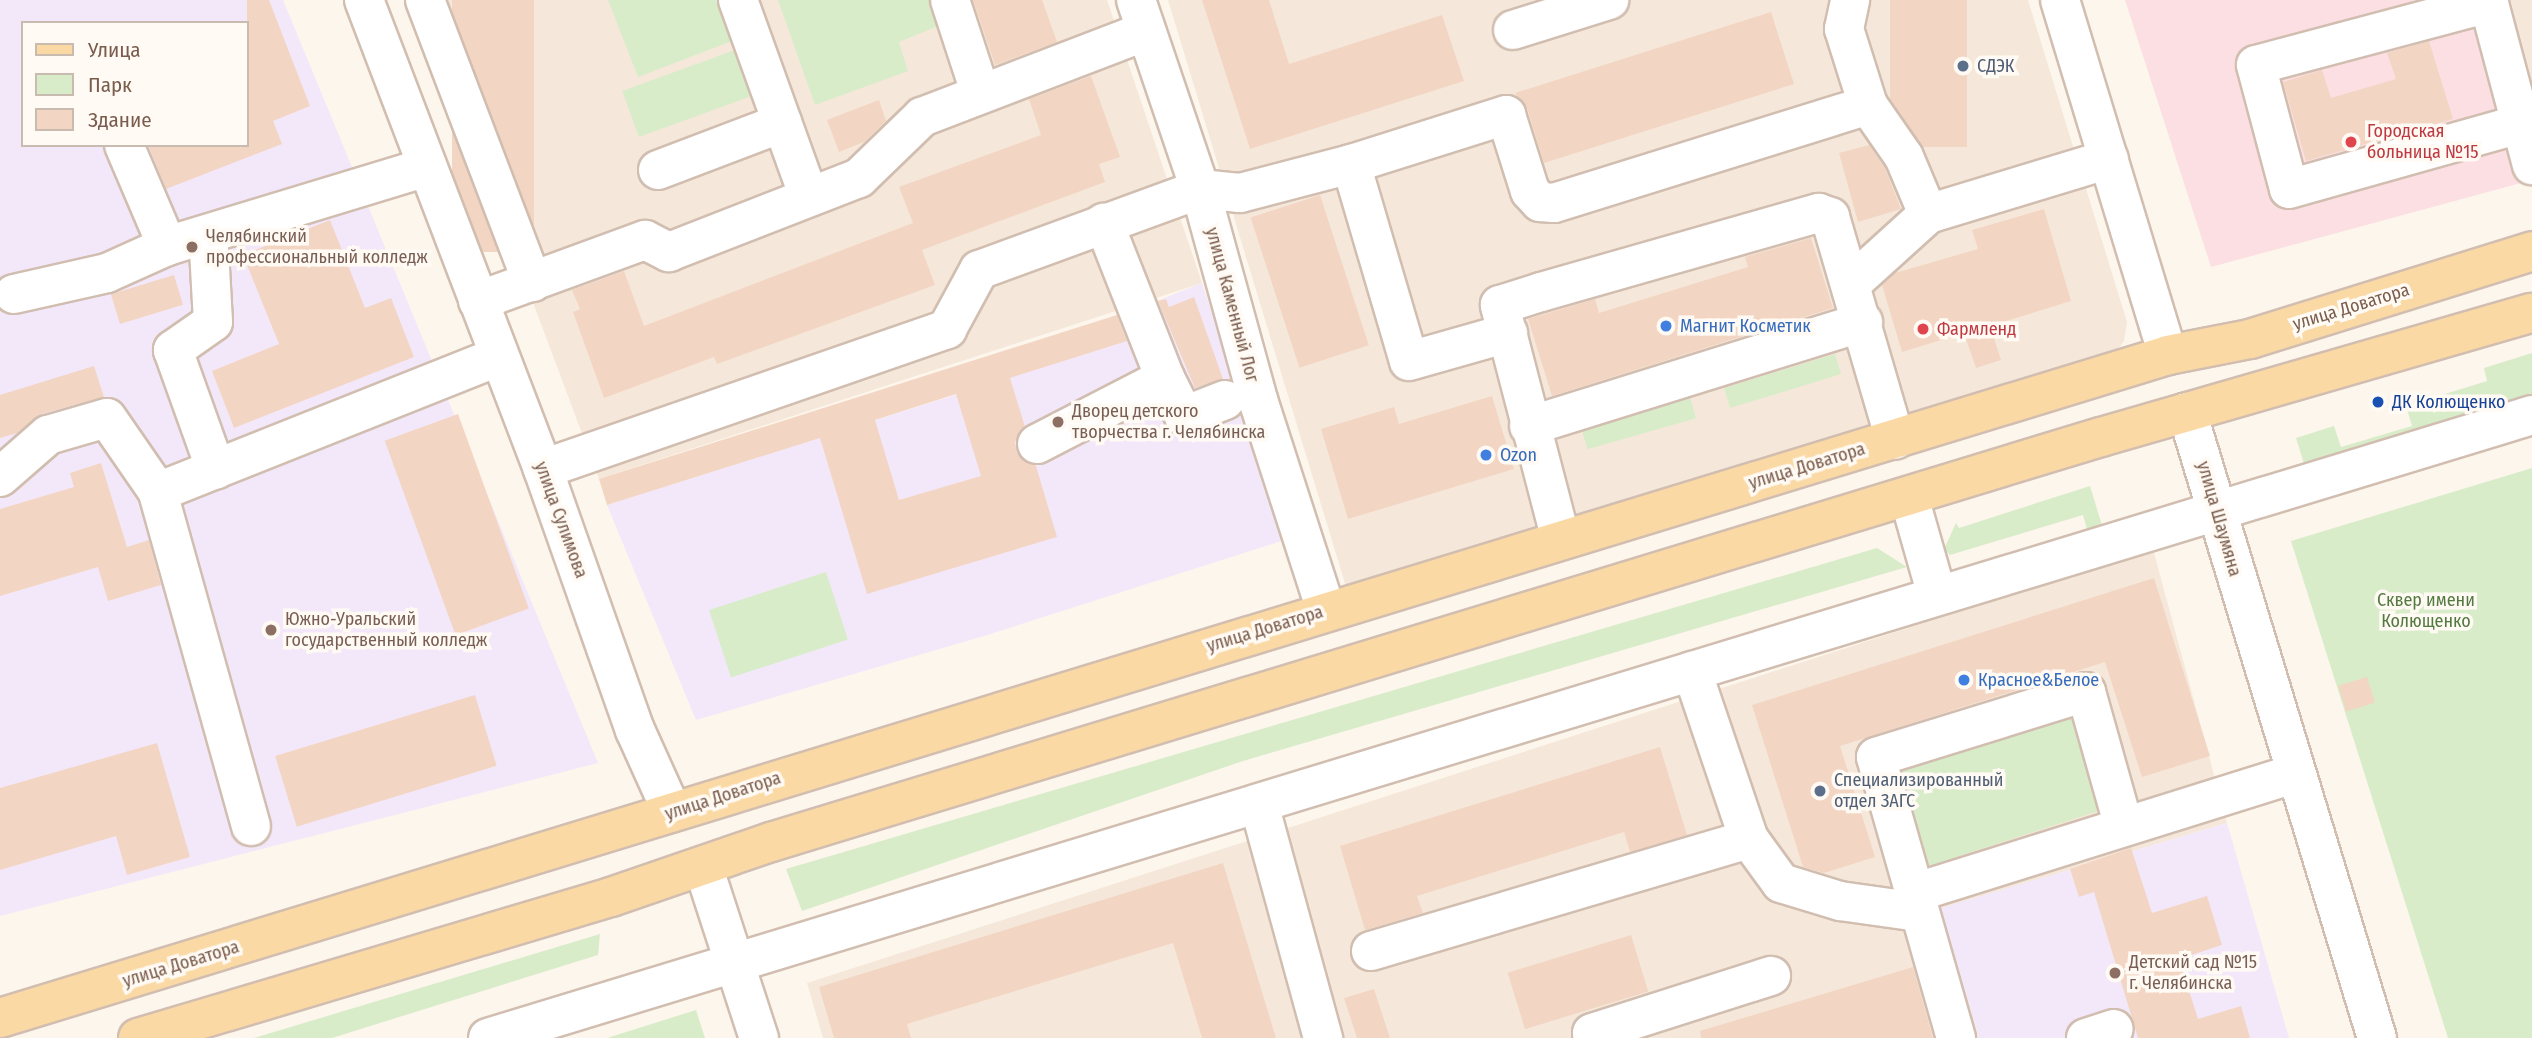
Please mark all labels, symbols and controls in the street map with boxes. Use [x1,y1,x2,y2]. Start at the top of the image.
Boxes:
legend [21,21,248,147]
text: Улица [88,37,141,63]
place label: СДЭК [1977,55,2014,77]
marker: СДЭК [1955,58,1971,74]
text: Парк [88,72,132,98]
text: Здание [88,107,152,133]
place label: Городская больница №15 [2367,121,2478,164]
marker: Городская больница №15 [2341,132,2361,152]
street label: улица Каменный Лог [1201,225,1263,385]
place label: Челябинский профессиональный колледж [206,226,428,268]
marker: Челябинский профессиональный колледж [184,239,200,255]
street label: улица Доватора [2290,279,2412,335]
place label: Магнит Косметик [1680,315,1811,337]
marker: Магнит Косметик [1658,318,1674,334]
place label: Фармленд [1937,318,2016,340]
marker: Фармленд [1915,321,1931,337]
place label: ДК Колющенко [2392,391,2506,413]
marker: ДК Колющенко [2370,394,2386,410]
place label: Дворец детского творчества г. Челябинска [1072,401,1265,444]
marker: Дворец детского творчества г. Челябинска [1050,414,1066,430]
street label: улица Доватора [1746,438,1868,494]
place label: Ozon [1500,444,1537,466]
marker: Ozon [1478,447,1494,463]
street label: улица Сулимова [530,459,592,581]
street label: улица Шаумяна [2192,459,2246,579]
park label: Сквер имени Колющенко [2377,590,2475,632]
street label: улица Доватора [1204,601,1326,657]
place label: Южно-Уральский государственный колледж [285,609,487,652]
marker: Южно-Уральский государственный колледж [263,622,279,638]
place label: Красное&Белое [1978,669,2099,691]
marker: Красное&Белое [1956,672,1972,688]
street label: улица Доватора [662,767,784,825]
place label: Специализированный отдел ЗАГС [1834,770,2003,812]
marker: Специализированный отдел ЗАГС [1812,783,1828,799]
street label: улица Доватора [120,936,242,992]
place label: Детский сад №15 г. Челябинска [2129,952,2257,995]
marker: Детский сад №15 г. Челябинска [2107,965,2123,981]

